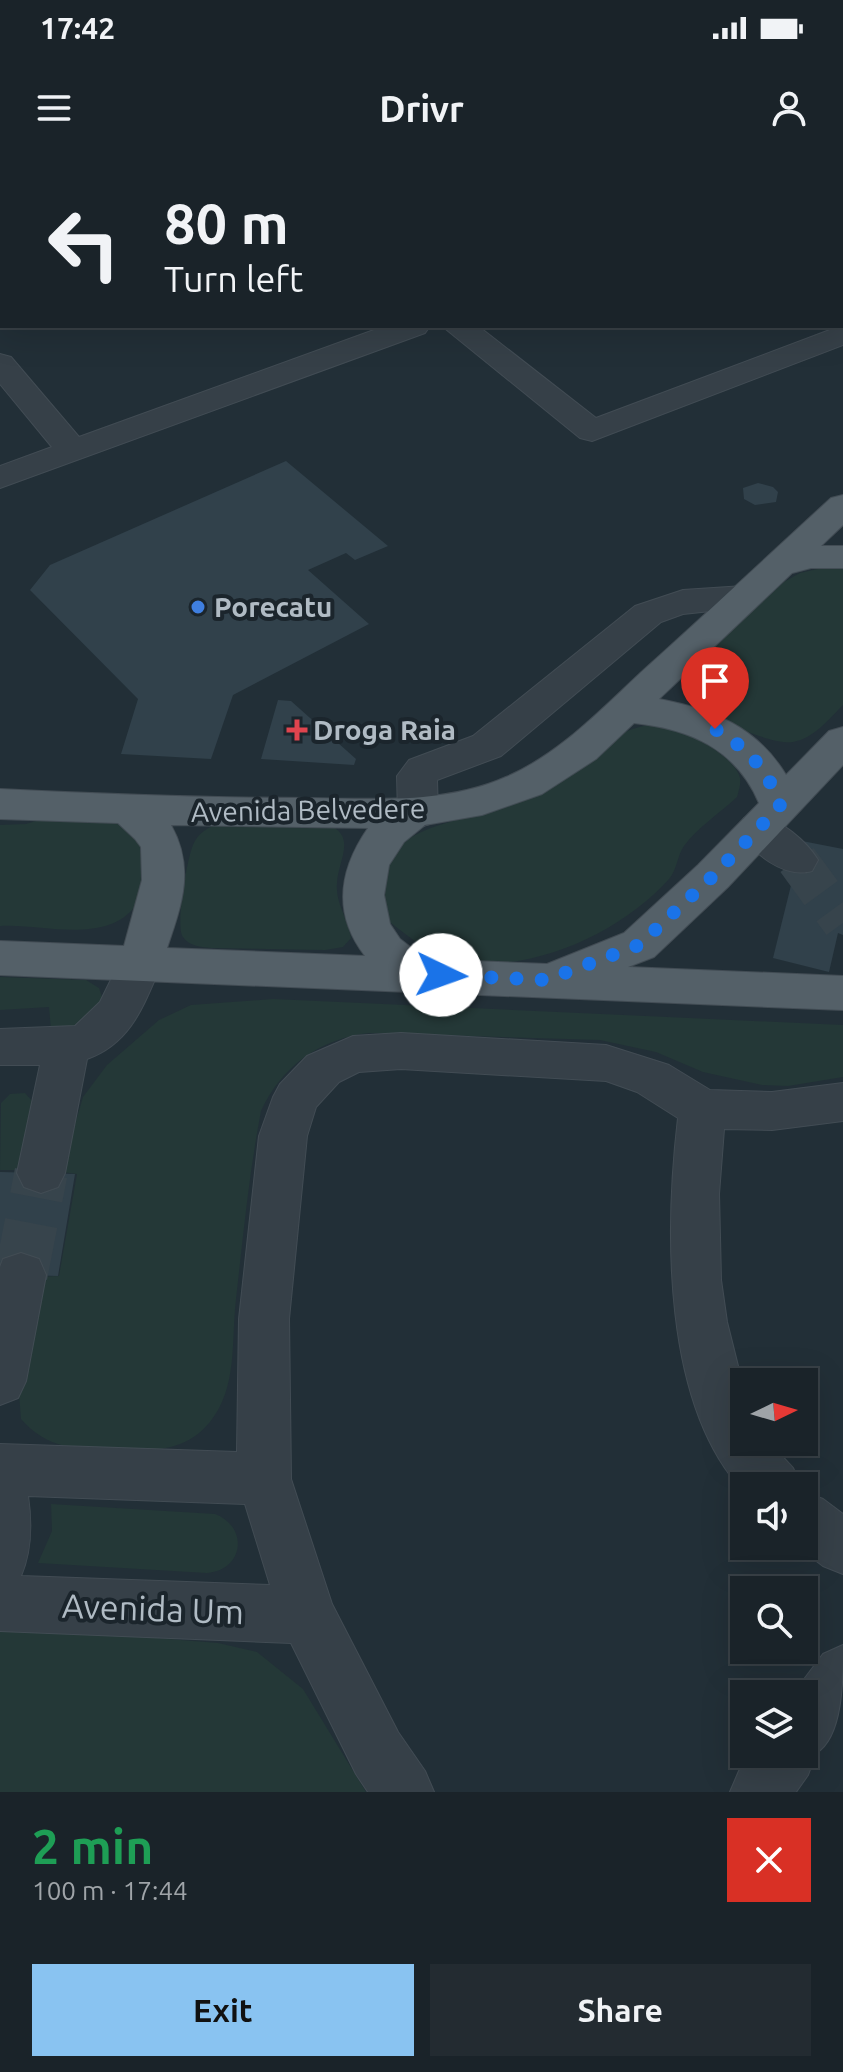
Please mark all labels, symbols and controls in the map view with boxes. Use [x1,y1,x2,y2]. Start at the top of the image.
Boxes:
text: 17:42 [40,11,115,45]
icon: menu [32,86,76,130]
icon: person [767,86,811,130]
text: Drivr [379,88,464,129]
icon: left [32,192,136,296]
text: 80 m [164,192,289,255]
text: Turn left [164,258,303,299]
place label: Porecatu [214,591,332,622]
marker: Porecatu [189,598,207,616]
pin [681,647,749,729]
icon: arrive [693,659,737,703]
place label: Droga Raia [313,714,456,745]
marker: Droga Raia [288,721,306,739]
street label: Avenida Belvedere [191,792,425,827]
position arrow [399,933,483,1017]
north arrow [730,1368,818,1456]
map controls [730,1368,818,1768]
button: sound [730,1472,818,1560]
button: search [730,1576,818,1664]
street label: Avenida Um [61,1586,245,1630]
button: layers [730,1680,818,1768]
button: close [727,1818,811,1902]
text: 2 min [32,1819,153,1873]
text: 100 m · 17:44 [32,1876,188,1905]
button: Exit [32,1964,414,2056]
button: Share [430,1964,811,2056]

